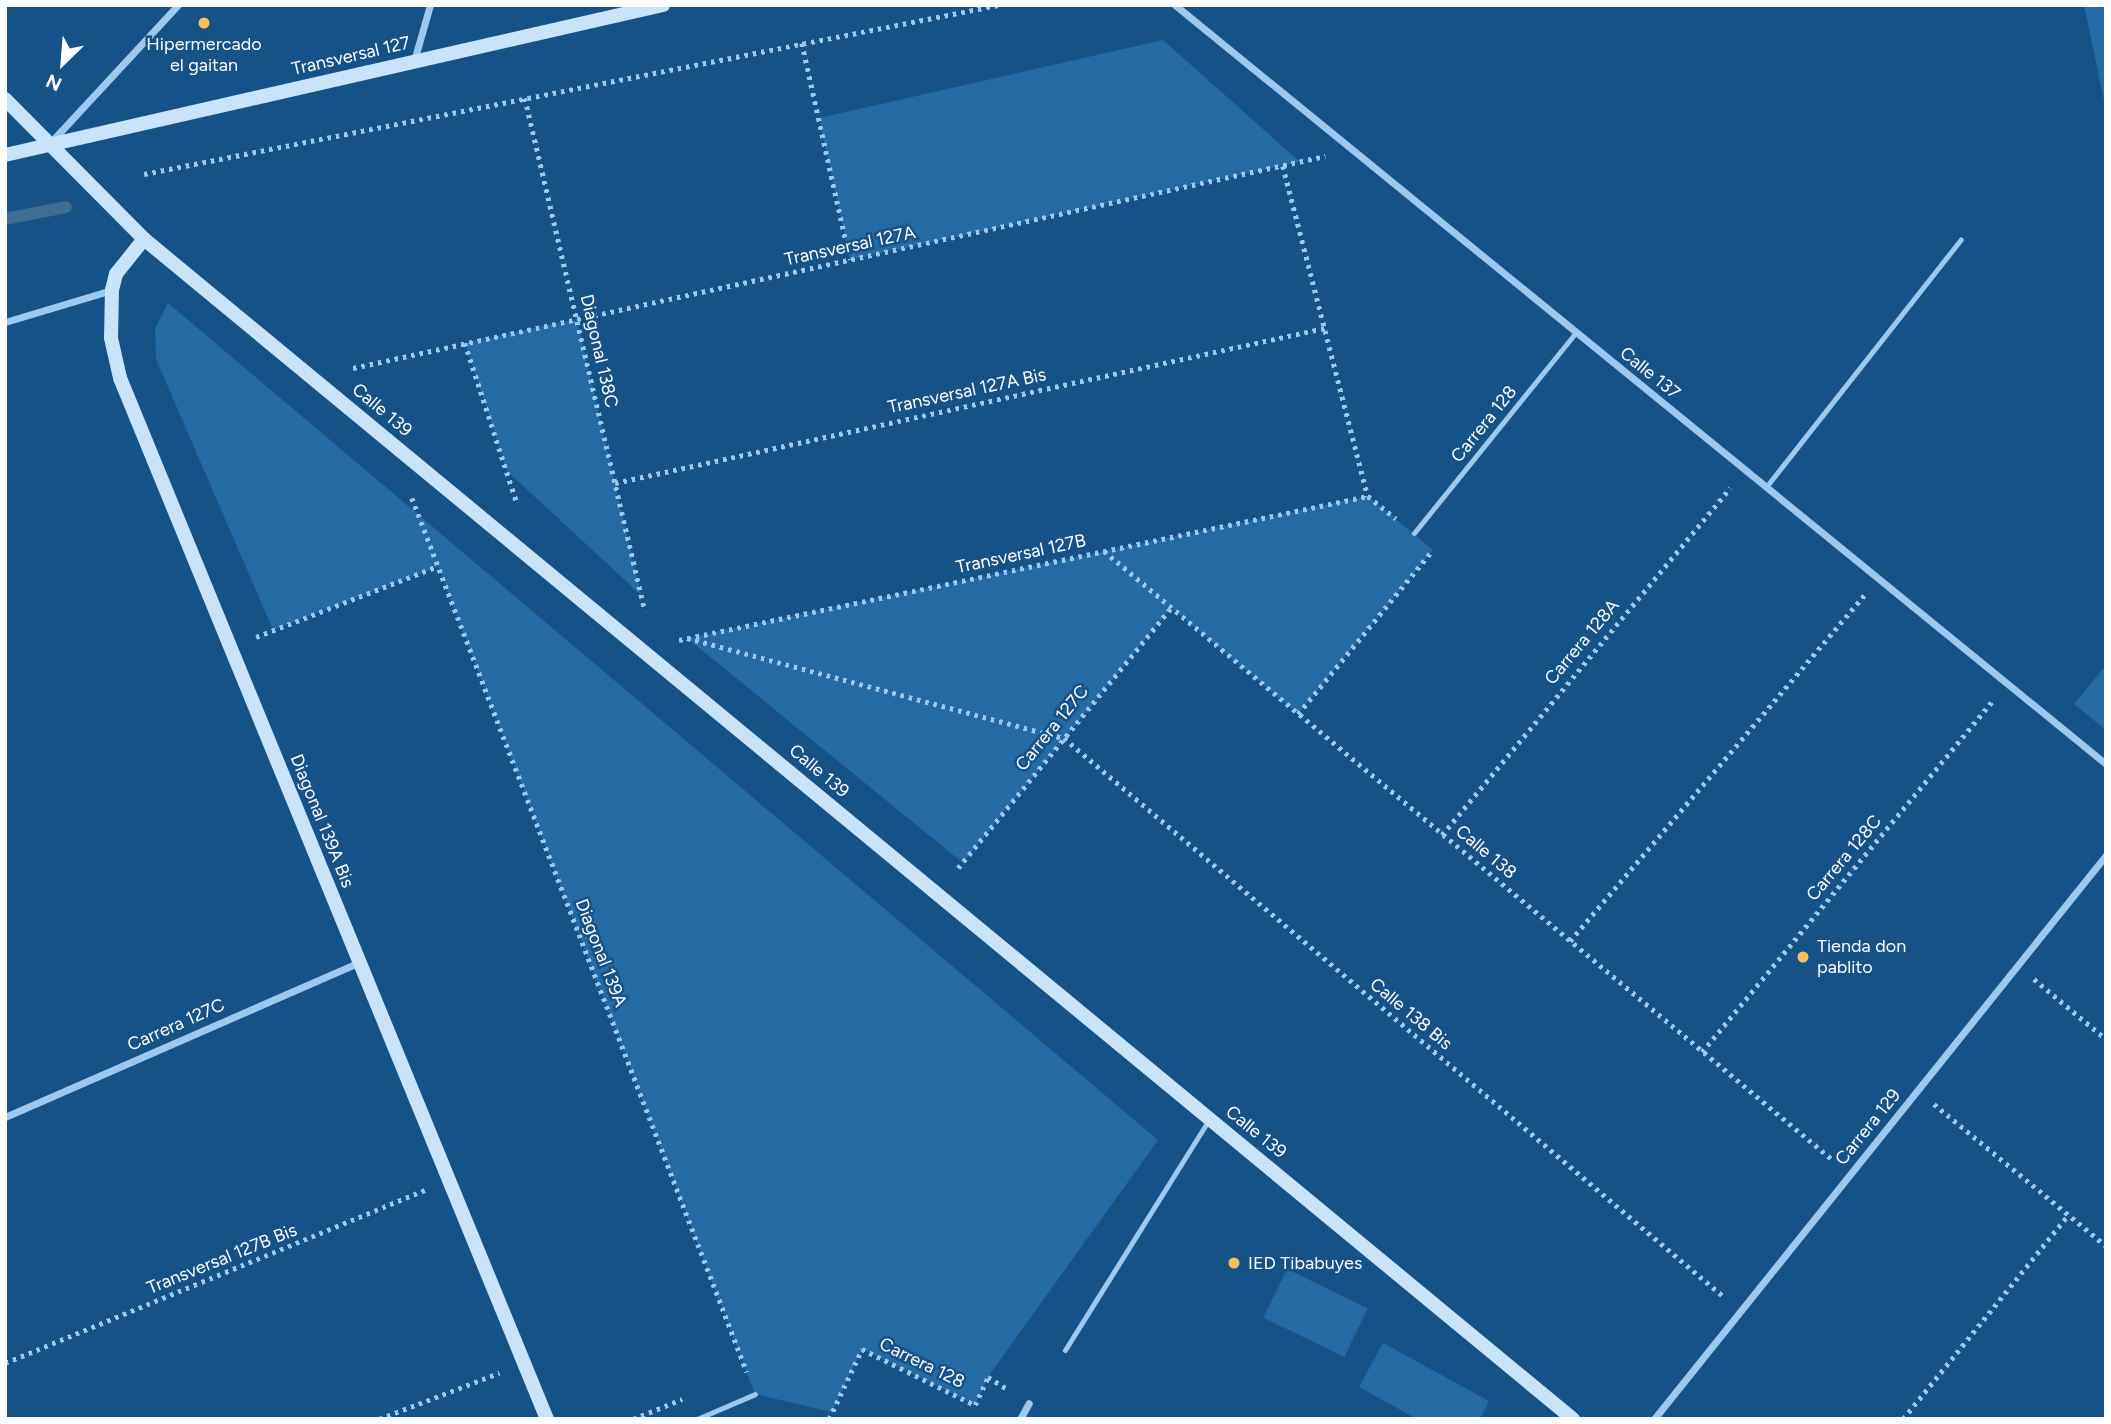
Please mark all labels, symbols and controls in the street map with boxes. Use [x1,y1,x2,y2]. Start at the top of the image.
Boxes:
marker: Hipermercado el gaitan [196,15,212,31]
north arrow [28,28,98,98]
street label: Transversal 127 [290,32,412,80]
place label: Hipermercado el gaitan [146,34,262,76]
text: N [42,69,65,96]
street label: Transversal 127A [783,222,917,270]
street label: Diagonal 138C [575,292,623,410]
street label: Calle 137 [1616,342,1684,404]
street label: Transversal 127A Bis [886,364,1048,418]
street label: Calle 139 [348,379,416,441]
street label: Carrera 128 [1447,381,1521,467]
street label: Transversal 127B [954,530,1088,578]
street label: Carrera 128A [1540,595,1624,689]
street label: Carrera 127C [1011,681,1093,775]
street label: Calle 139 [785,740,853,802]
street label: Diagonal 139A Bis [285,751,359,891]
street label: Carrera 128C [1802,811,1886,905]
street label: Calle 138 [1451,820,1521,884]
street label: Diagonal 139A [570,896,632,1010]
place label: Tienda don pablito [1817,936,1906,978]
marker: Tienda don pablito [1795,949,1811,965]
street label: Calle 138 Bis [1366,973,1456,1055]
street label: Carrera 127C [124,994,228,1056]
street label: Carrera 129 [1831,1085,1905,1169]
street label: Calle 139 [1221,1101,1291,1163]
street label: Transversal 127B Bis [144,1219,300,1299]
place label: IED Tibabuyes [1248,1252,1362,1274]
marker: IED Tibabuyes [1226,1255,1242,1271]
street label: Carrera 128 [876,1333,968,1393]

